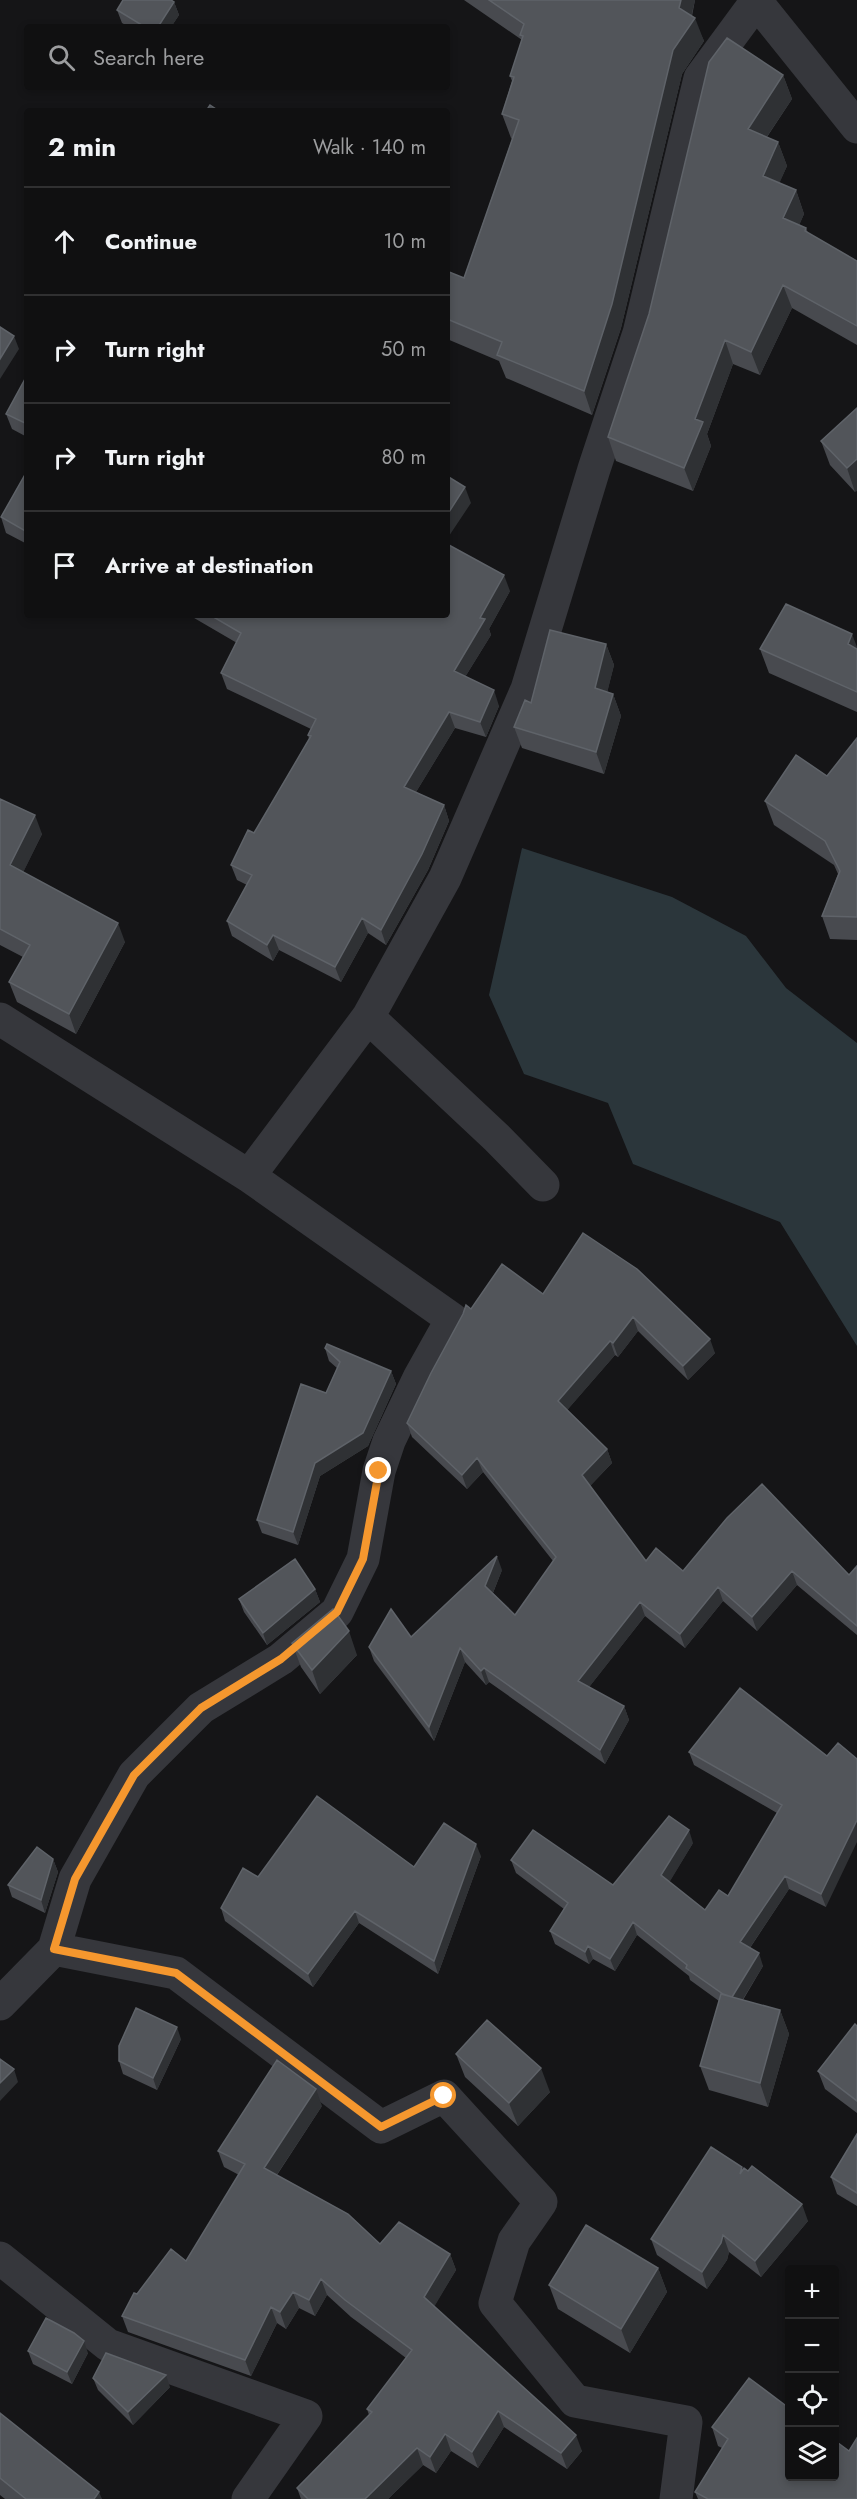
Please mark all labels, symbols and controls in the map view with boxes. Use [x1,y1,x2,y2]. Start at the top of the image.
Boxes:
search box [24,24,450,90]
icon: search [45,41,78,74]
text: Search here [93,41,204,73]
text: 2 min [48,128,116,166]
text: Walk · 140 m [313,133,426,162]
icon: ahead [48,225,81,258]
text: Continue [105,225,197,257]
text: 10 m [383,227,426,256]
icon: right [48,333,81,366]
text: Turn right [105,333,205,365]
text: 50 m [381,335,426,364]
icon: right [48,441,81,474]
text: Turn right [105,441,205,473]
text: 80 m [381,443,426,472]
icon: arrive [48,549,81,582]
text: Arrive at destination [105,549,314,581]
route end [365,1457,391,1483]
route start [430,2082,456,2108]
map controls [785,2265,839,2481]
button: + [785,2265,839,2319]
button: − [785,2319,839,2373]
button: locate [785,2373,839,2427]
button: layers [785,2427,839,2481]

